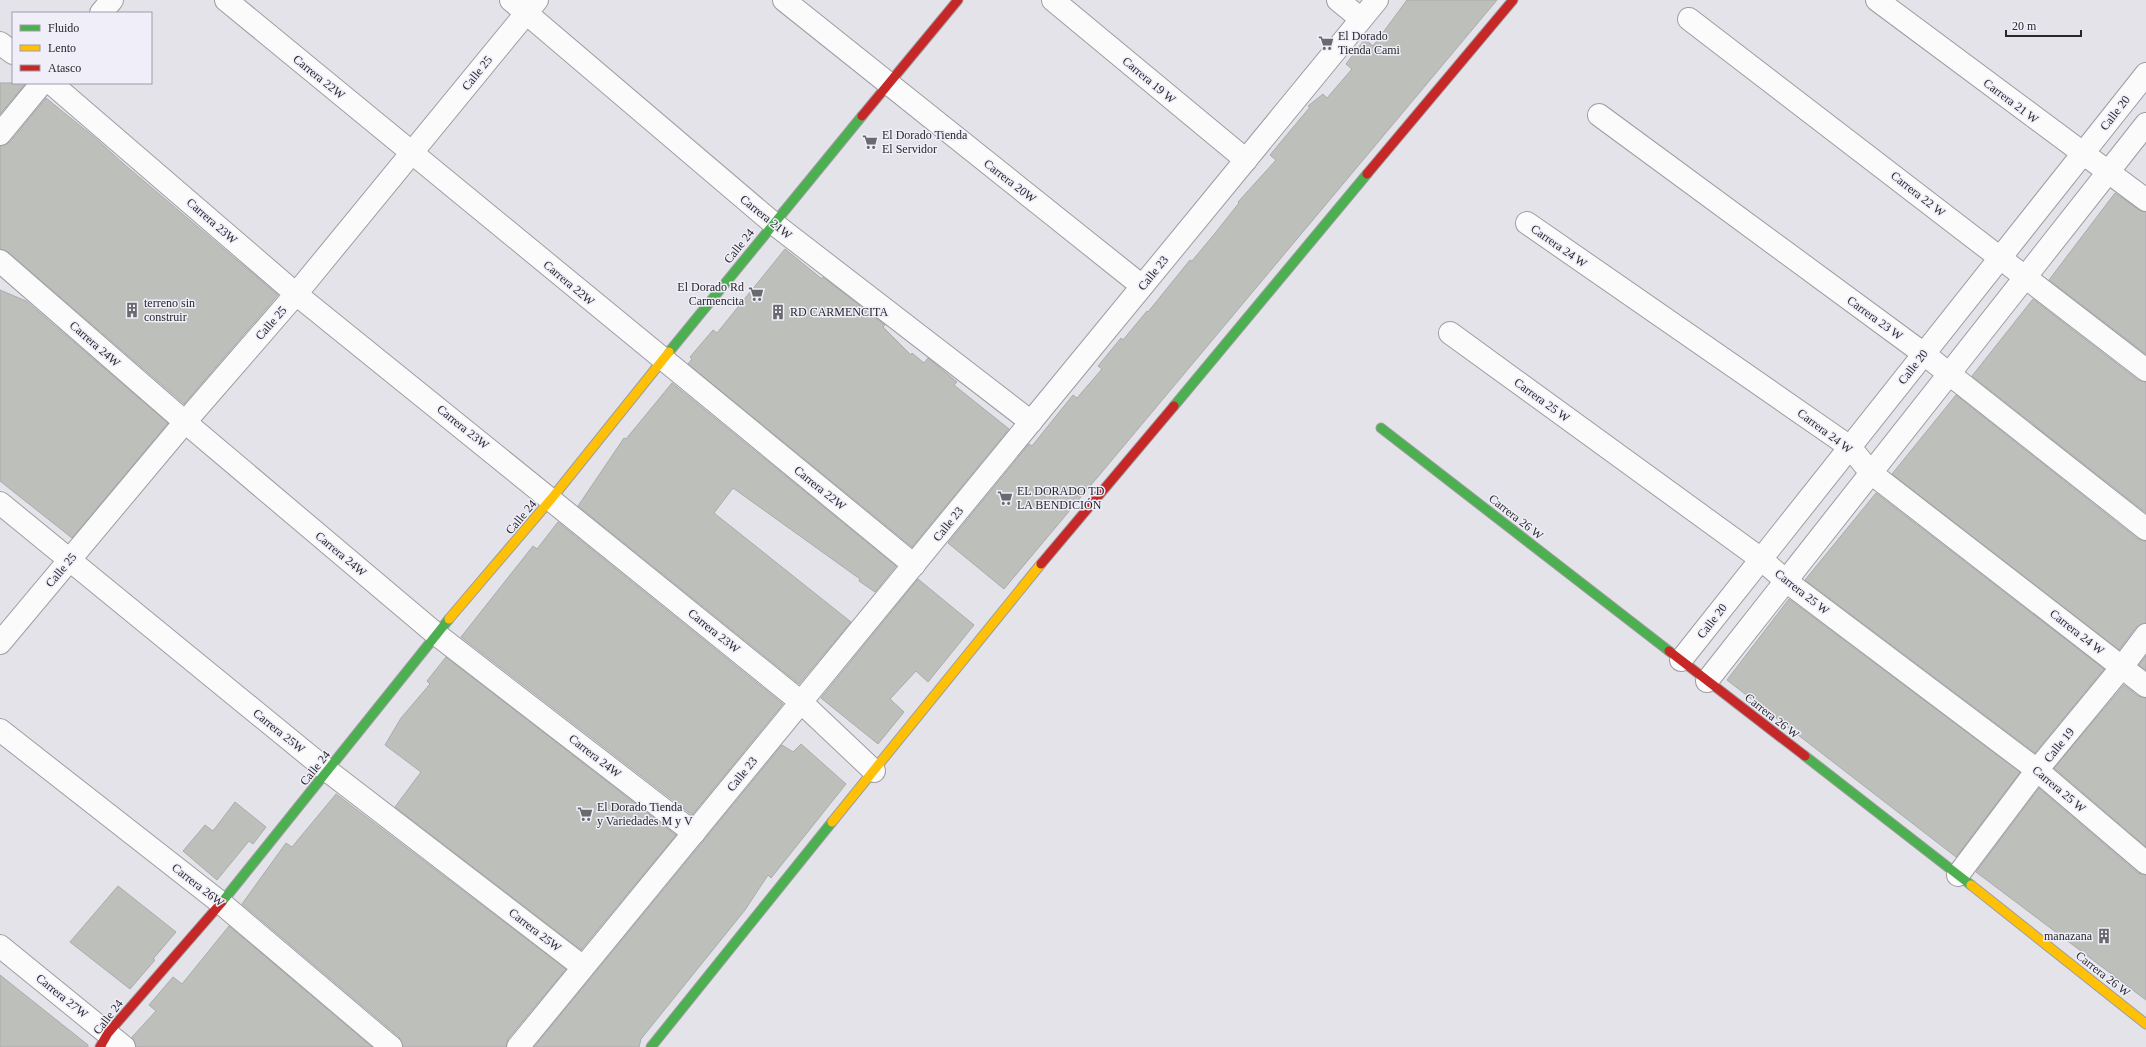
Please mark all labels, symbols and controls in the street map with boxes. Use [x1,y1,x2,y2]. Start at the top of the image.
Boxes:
legend [12,12,152,84]
scale bar [2006,12,2081,38]
text: 20 m [2012,19,2037,33]
text: Fluido [48,21,79,35]
place label: El Dorado Tienda Cami [1338,29,1401,57]
supermarket icon: El Dorado Tienda Cami [1317,34,1335,52]
text: Lento [48,41,76,55]
street label: Carrera 22W [290,52,348,102]
street label: Calle 25 [459,53,495,93]
street label: Carrera 19 W [1120,54,1179,107]
text: Atasco [48,61,81,75]
street label: Carrera 21 W [1981,76,2042,127]
street label: Calle 20 [2097,93,2133,133]
place label: El Dorado Tienda El Servidor [882,128,968,156]
supermarket icon: El Dorado Tienda El Servidor [861,133,879,151]
street label: Carrera 20W [981,156,1039,206]
street label: Carrera 22 W [1888,168,1948,220]
street label: Carrera 21W [737,192,795,242]
street label: Carrera 23W [184,195,241,247]
street label: Carrera 24 W [1528,222,1590,271]
street label: Calle 24 [721,226,757,266]
street label: Calle 23 [1135,253,1171,293]
street label: Carrera 22W [541,258,598,309]
place label: El Dorado Rd Carmencita [677,280,745,308]
supermarket icon: El Dorado Rd Carmencita [747,285,765,303]
street label: Carrera 23 W [1845,293,1906,343]
place label: terreno sin construir [144,296,195,324]
building icon: terreno sin construir [123,301,141,319]
street label: Calle 25 [252,303,290,343]
building icon: RD CARMENCITA [769,303,787,321]
place label: RD CARMENCITA [790,305,888,319]
street label: Carrera 24W [67,318,124,370]
street label: Calle 20 [1895,347,1931,387]
street label: Carrera 25 W [1512,375,1573,425]
street label: Carrera 23W [434,402,492,452]
street label: Carrera 24 W [1795,406,1856,457]
street label: Carrera 22W [791,463,849,513]
place label: EL DORADO TD LA BENDICIÓN [1017,484,1105,512]
supermarket icon: EL DORADO TD LA BENDICIÓN [996,489,1014,507]
street label: Carrera 26 W [1486,491,1546,543]
street label: Calle 24 [503,497,539,537]
street label: Calle 23 [930,504,966,544]
street label: Carrera 24W [313,529,370,580]
street label: Calle 25 [43,550,79,590]
street label: Carrera 25 W [1772,566,1832,618]
street label: Calle 20 [1694,601,1730,641]
street label: Carrera 23W [685,606,743,656]
street label: Carrera 24 W [2047,606,2107,658]
street label: Carrera 26 W [1742,690,1802,742]
street label: Carrera 25W [250,706,308,756]
street label: Calle 19 [2041,725,2077,765]
street label: Carrera 24W [566,731,624,781]
street label: Calle 24 [297,748,333,788]
street label: Calle 23 [724,754,760,794]
street label: Carrera 25 W [2030,763,2089,816]
place label: El Dorado Tienda y Variedades M y V [597,800,693,828]
supermarket icon: El Dorado Tienda y Variedades M y V [576,805,594,823]
street label: Carrera 26W [169,860,227,910]
street label: Carrera 25W [506,905,564,955]
building icon: manazana [2095,927,2113,945]
place label: manazana [2044,929,2093,943]
street label: Carrera 26 W [2073,948,2133,1000]
street label: Carrera 27W [33,971,91,1021]
street label: Calle 24 [90,997,126,1037]

